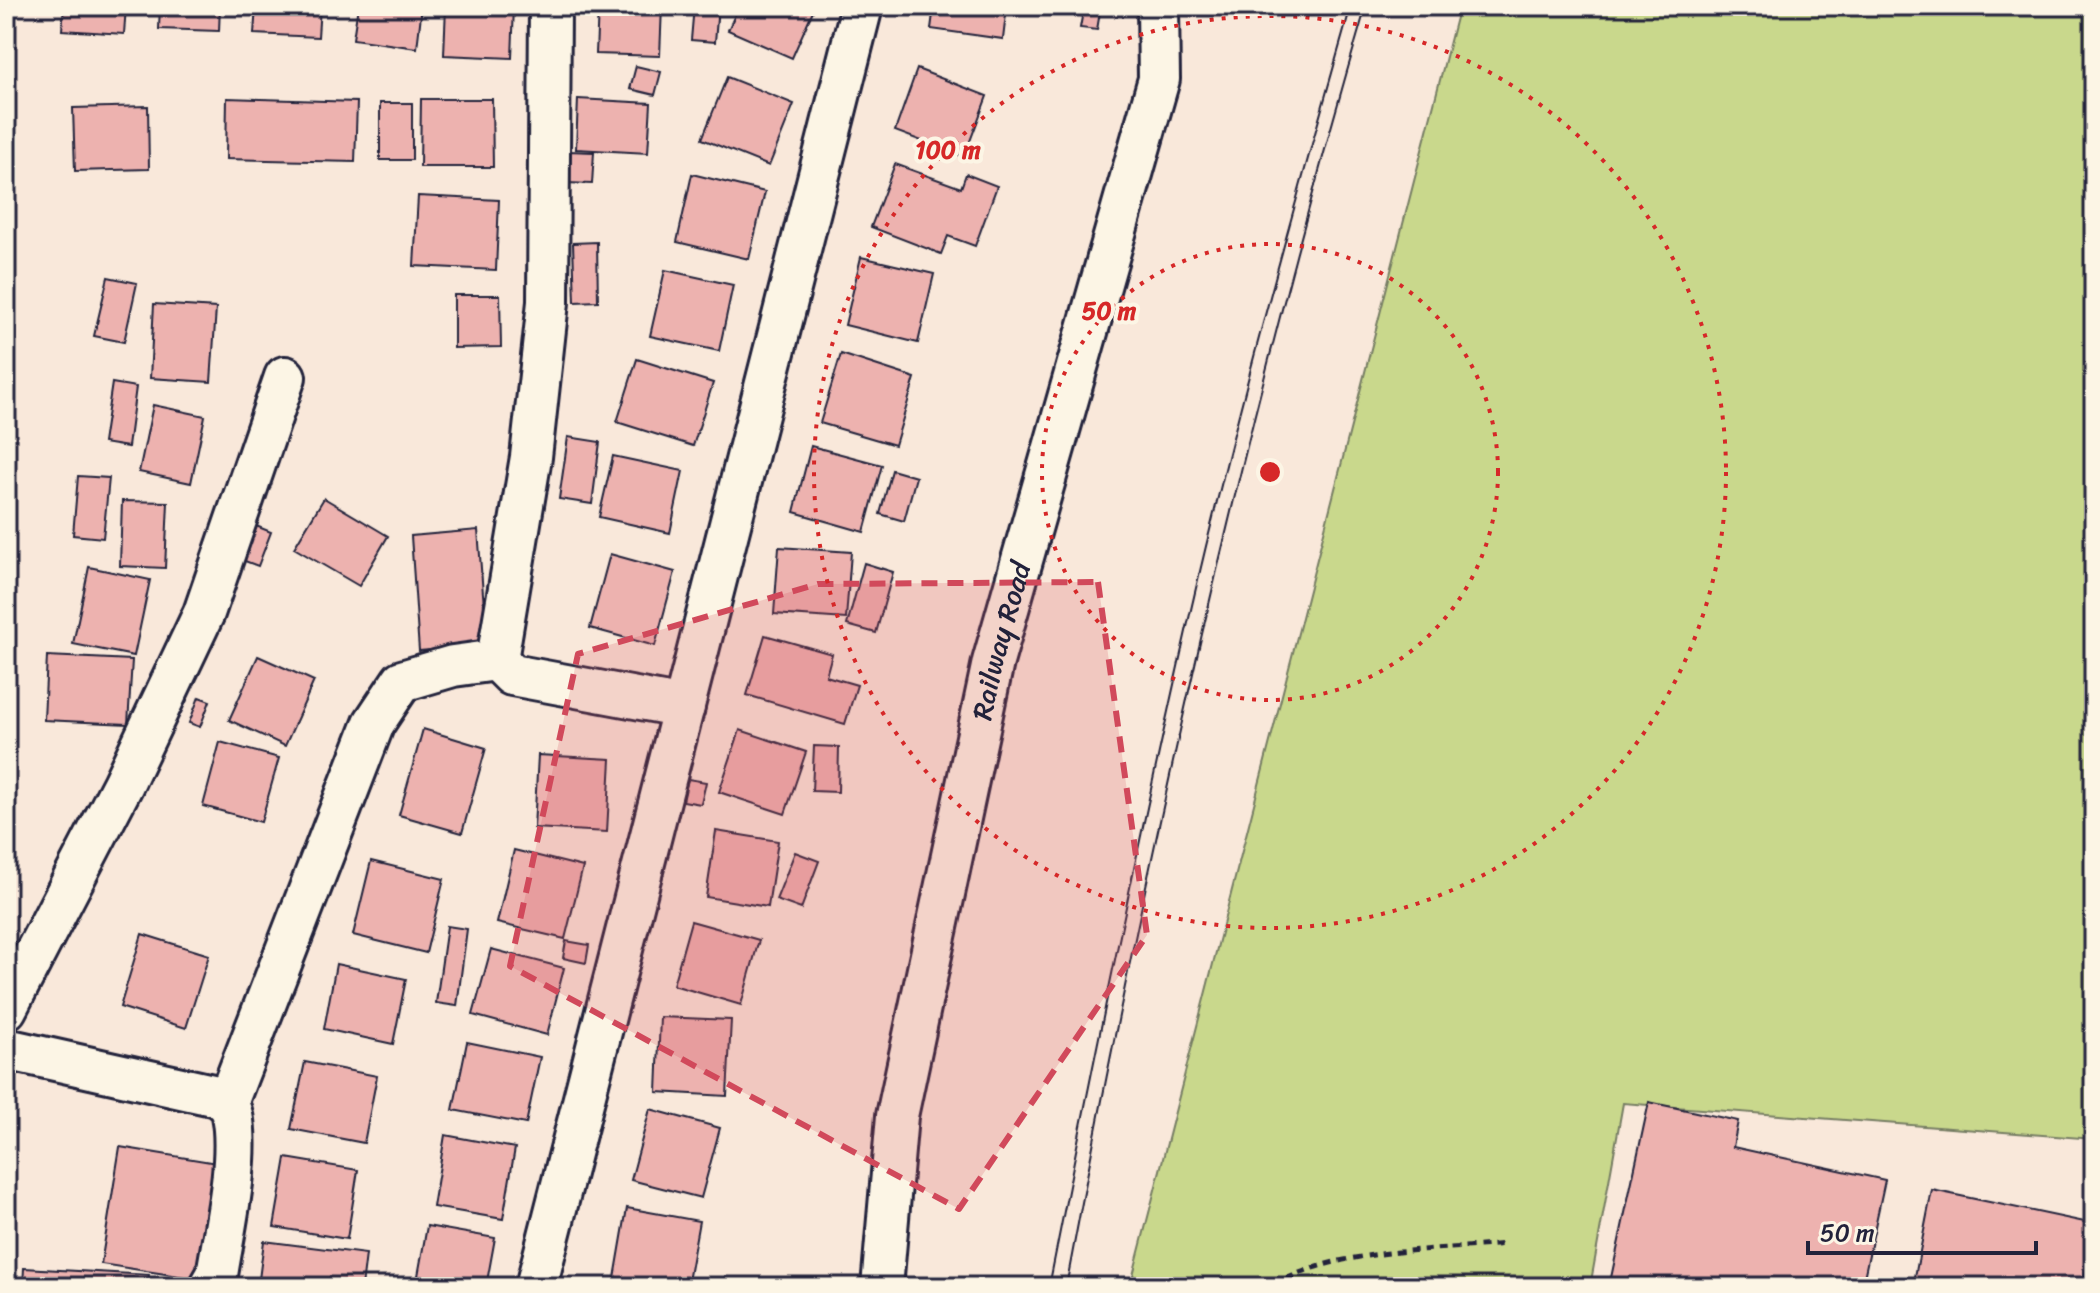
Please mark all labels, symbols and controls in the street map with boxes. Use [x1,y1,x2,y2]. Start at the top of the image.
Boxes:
text: 100 m [915,129,981,171]
text: 50 m [1082,290,1137,332]
centre of rings [1256,458,1284,486]
street label: Railway Road [957,554,1045,724]
scale bar [1808,1205,2036,1255]
text: 50 m [1820,1212,1875,1254]

